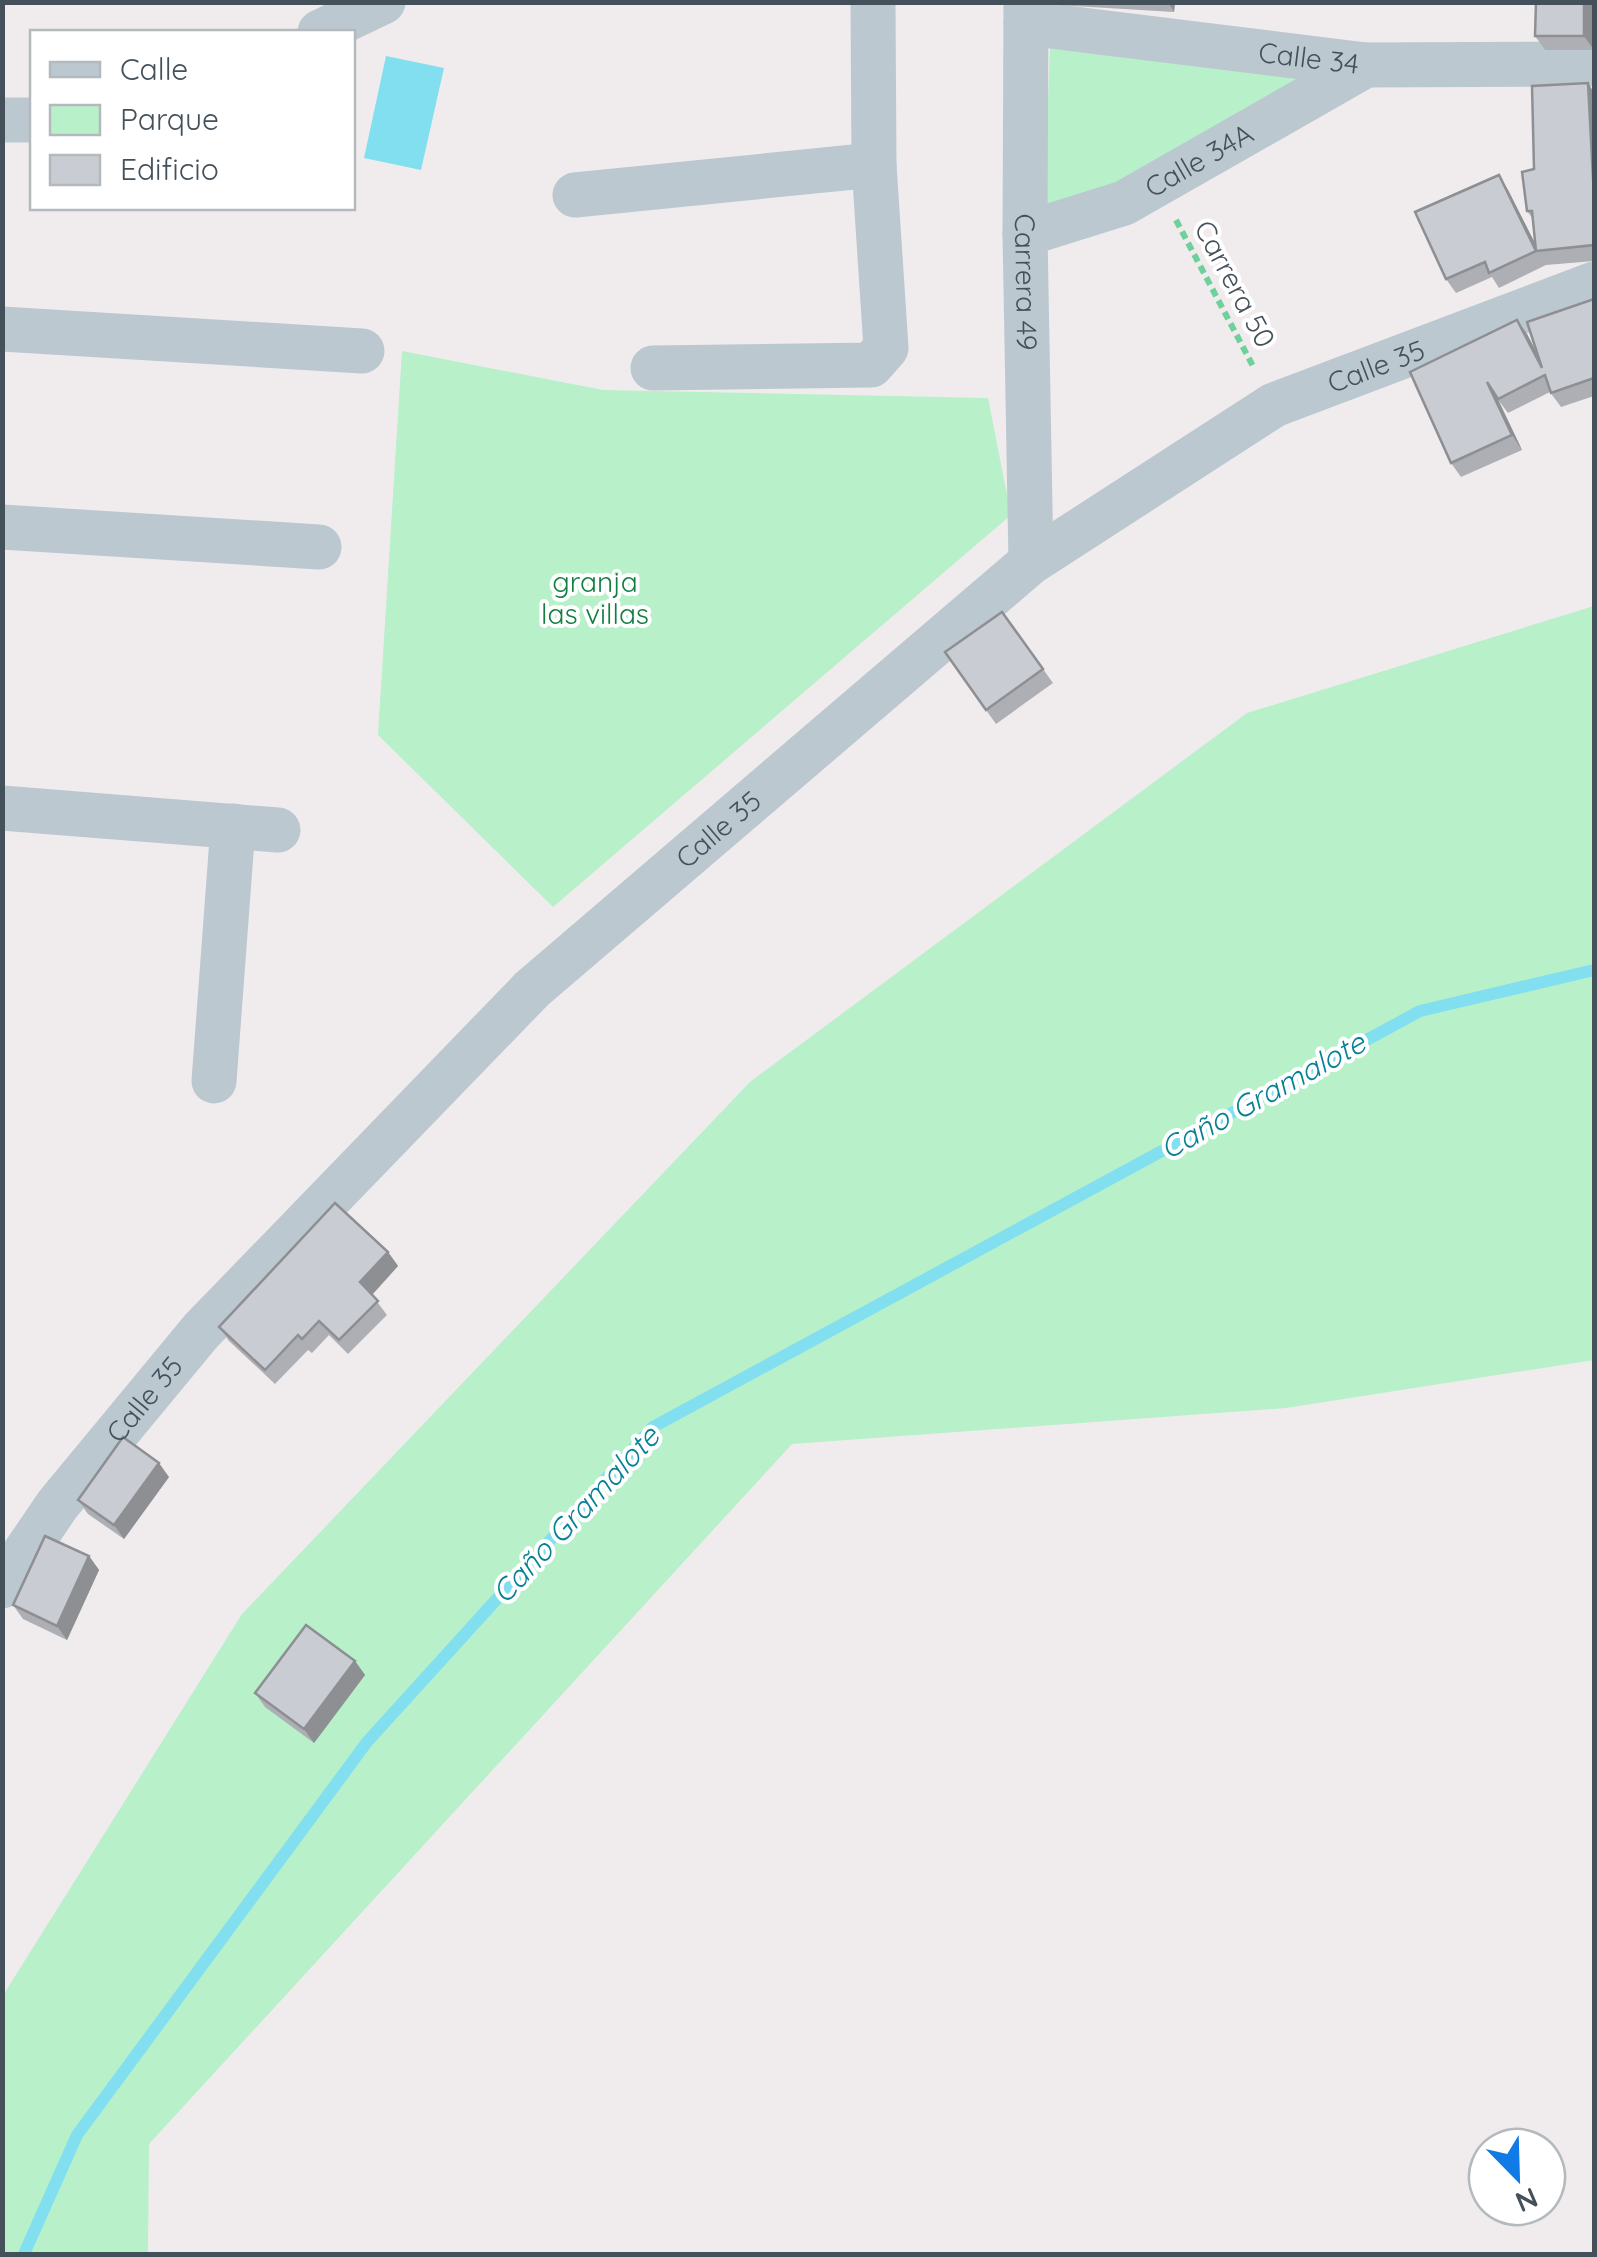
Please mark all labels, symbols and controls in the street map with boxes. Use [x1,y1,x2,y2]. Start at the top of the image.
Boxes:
legend [30,30,355,210]
street label: Calle 34 [1257,34,1361,81]
text: Calle [120,50,188,88]
text: Parque [120,100,219,138]
street label: Calle 34A [1138,115,1259,205]
text: Edificio [120,150,219,188]
street label: Carrera 49 [1008,213,1045,351]
street label: Carrera 50 [1187,214,1284,353]
street label: Calle 35 [1322,332,1430,400]
park label: granja las villas [541,564,649,631]
street label: Calle 35 [668,783,768,875]
water label: Caño Gramalote [1153,1023,1373,1167]
street label: Calle 35 [98,1349,190,1449]
water label: Caño Gramalote [483,1417,668,1611]
north arrow [1467,2127,1567,2227]
text: N [1511,2180,1543,2221]

